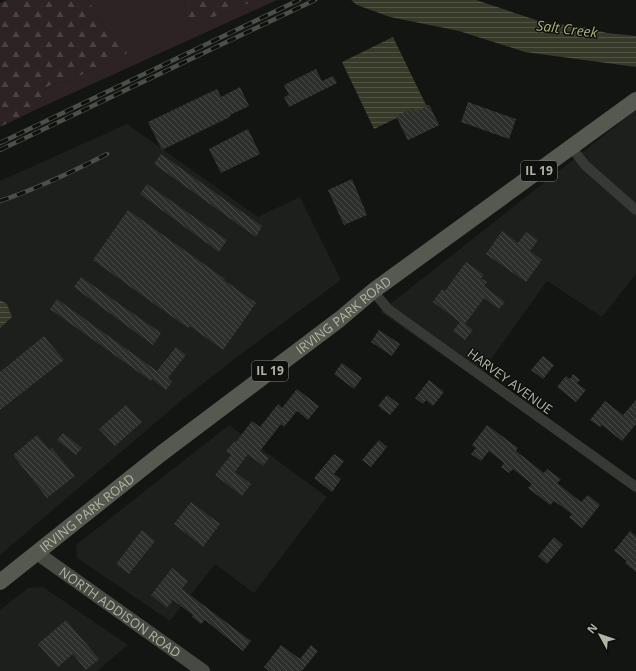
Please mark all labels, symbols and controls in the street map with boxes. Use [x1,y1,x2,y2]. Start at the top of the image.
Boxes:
water label: Salt Creek [535,15,600,42]
road number: IL 19 [521,161,557,181]
street label: IRVING PARK ROAD [292,272,395,358]
street label: HARVEY AVENUE [464,344,556,418]
road number: IL 19 [252,361,288,381]
street label: IRVING PARK ROAD [35,469,138,556]
street label: NORTH ADDISON ROAD [56,563,184,661]
north arrow [580,615,620,655]
text: N [583,620,601,637]

